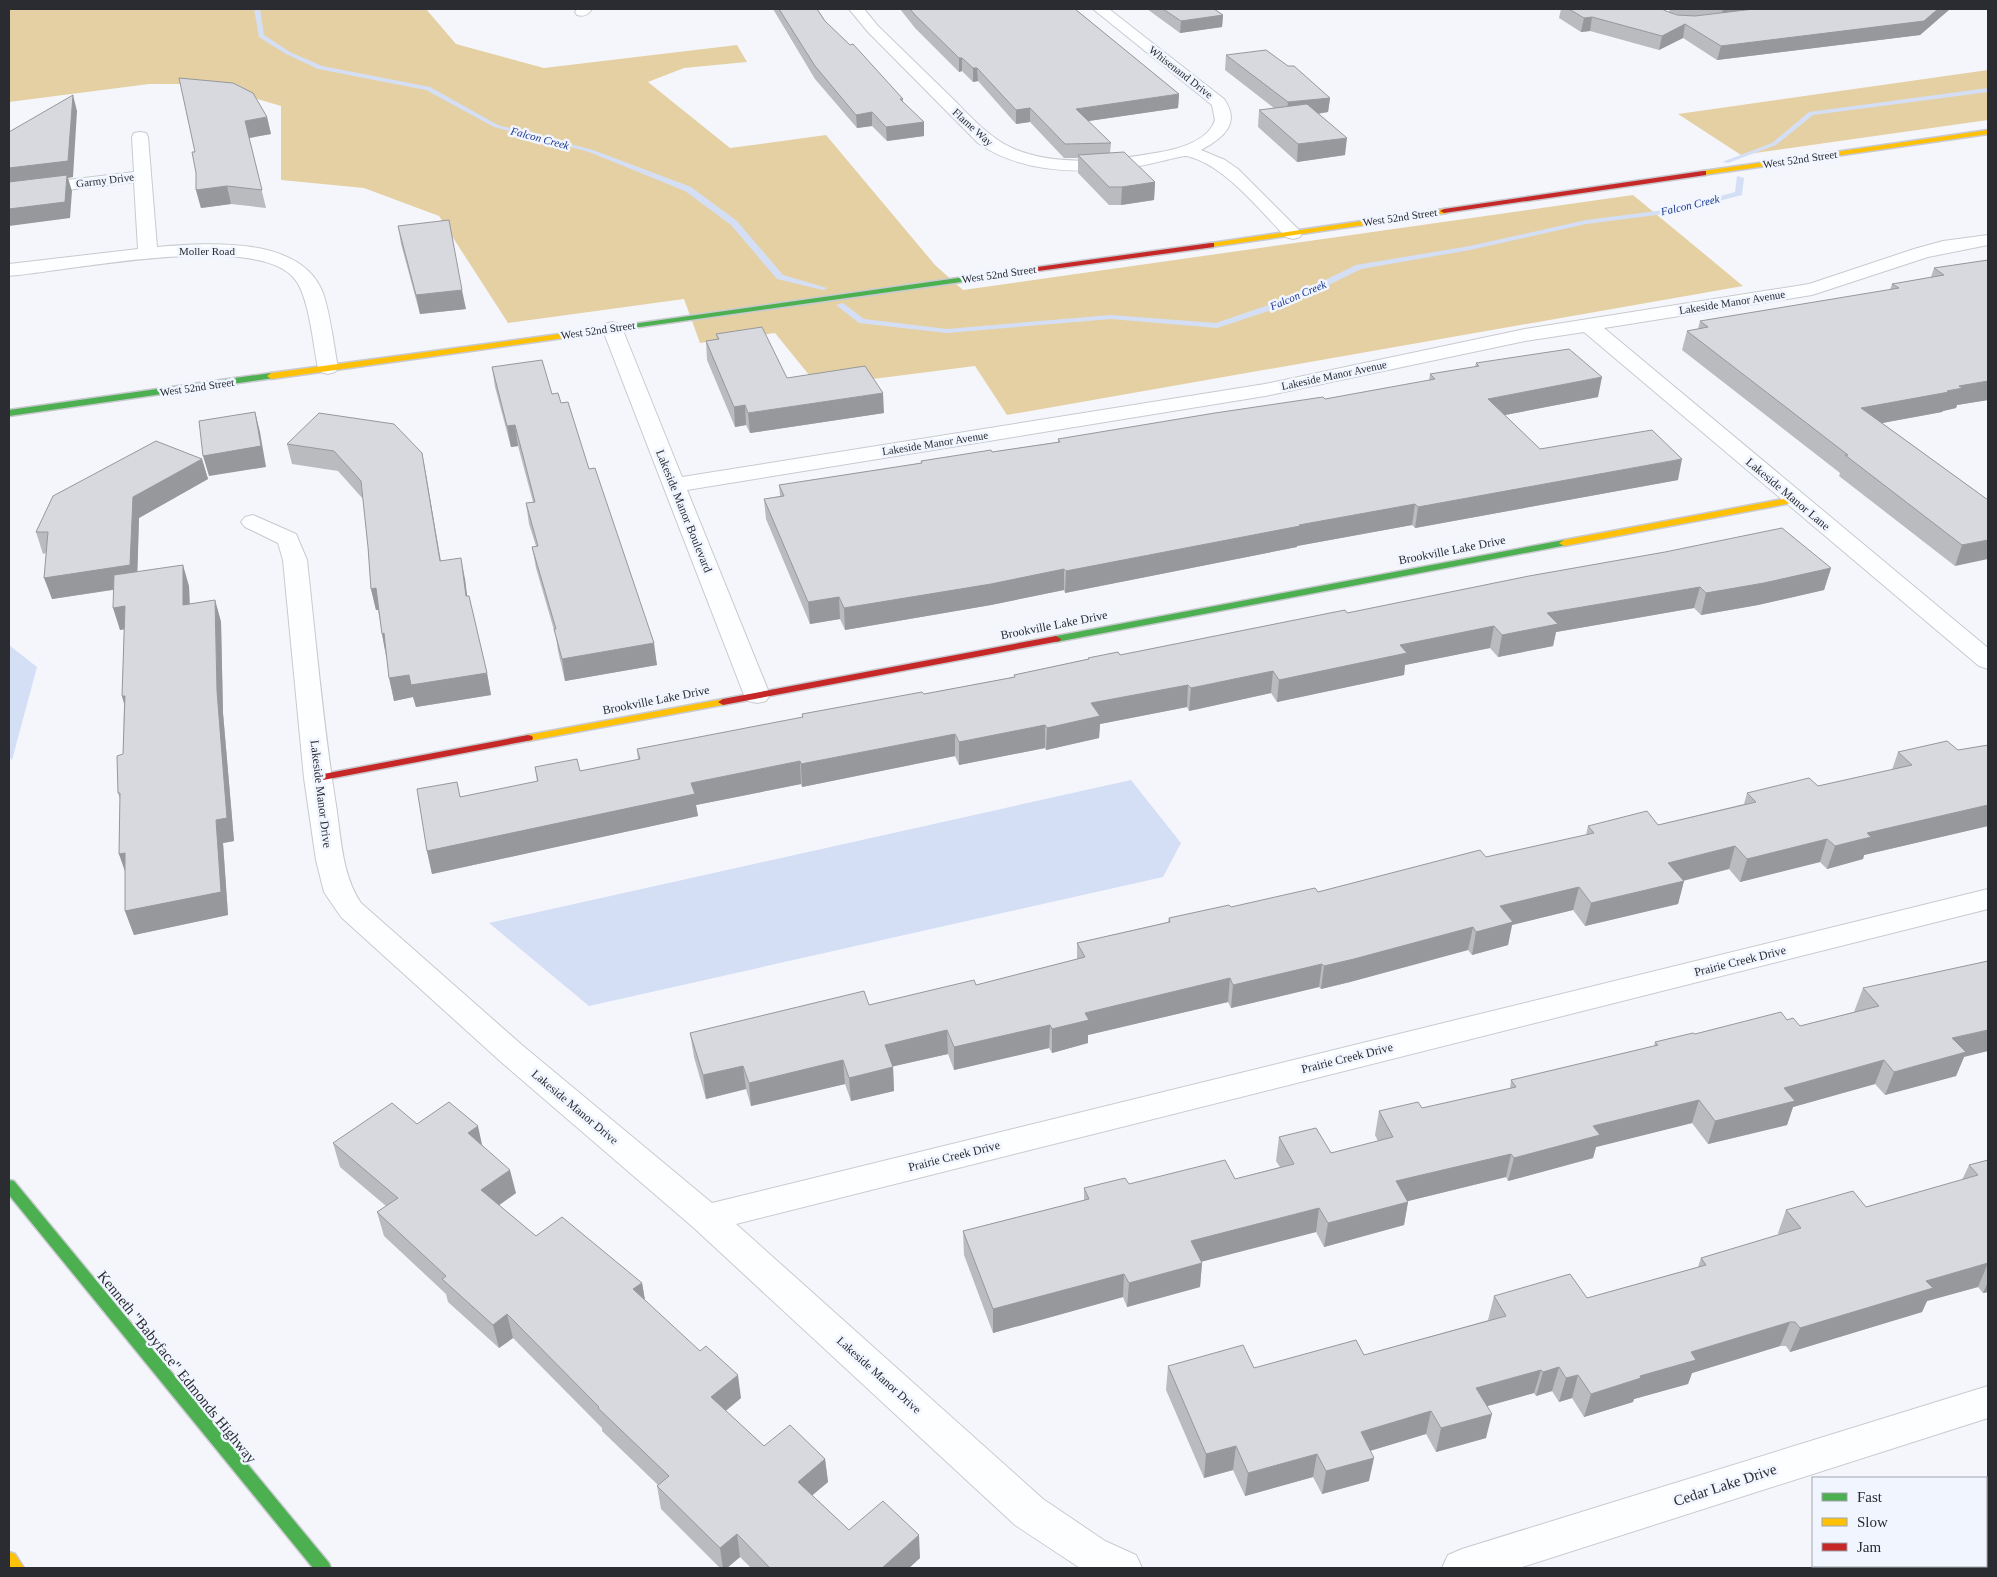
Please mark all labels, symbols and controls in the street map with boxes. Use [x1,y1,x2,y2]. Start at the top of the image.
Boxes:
street label: Whisenand Drive [1147,43,1215,101]
street label: Flame Way [950,106,996,148]
water label: Falcon Creek [509,124,571,152]
street label: West 52nd Street [1762,148,1838,170]
street label: Garmy Drive [75,170,135,190]
water label: Falcon Creek [1659,192,1722,218]
street label: West 52nd Street [1362,206,1438,228]
street label: Moller Road [179,245,235,257]
street label: West 52nd Street [961,263,1037,285]
water label: Falcon Creek [1267,277,1329,313]
street label: Lakeside Manor Avenue [1678,288,1786,316]
street label: West 52nd Street [560,319,636,341]
street label: Lakeside Manor Avenue [1280,358,1388,392]
street label: West 52nd Street [159,376,235,398]
street label: Lakeside Manor Avenue [881,429,989,457]
street label: Lakeside Manor Boulevard [653,448,715,574]
street label: Lakeside Manor Lane [1743,455,1833,533]
street label: Brookville Lake Drive [1397,533,1507,567]
street label: Brookville Lake Drive [999,608,1109,642]
street label: Brookville Lake Drive [601,683,711,717]
street label: Lakeside Manor Drive [307,739,335,849]
street label: Prairie Creek Drive [1693,943,1787,979]
street label: Prairie Creek Drive [1300,1040,1394,1076]
street label: Lakeside Manor Drive [529,1067,621,1147]
street label: Prairie Creek Drive [907,1138,1001,1174]
street label: Kenneth "Babyface" Edmonds Highway [94,1268,260,1467]
street label: Lakeside Manor Drive [834,1333,924,1417]
street label: Cedar Lake Drive [1671,1461,1779,1509]
legend [1812,1477,1987,1567]
text: Fast [1857,1489,1883,1505]
text: Slow [1857,1514,1888,1530]
text: Jam [1857,1539,1881,1555]

